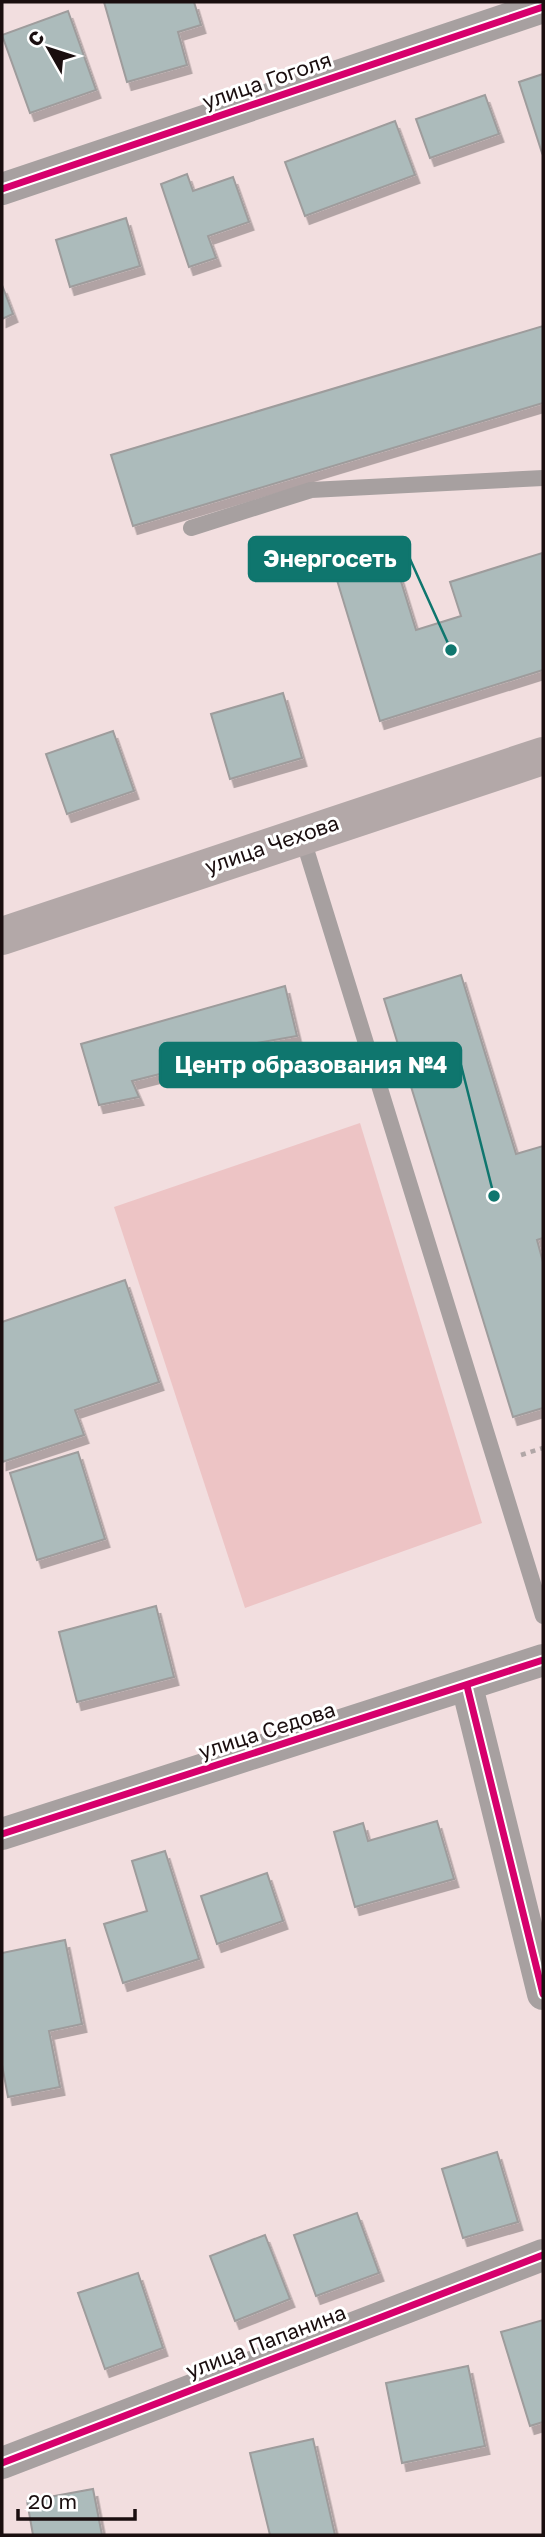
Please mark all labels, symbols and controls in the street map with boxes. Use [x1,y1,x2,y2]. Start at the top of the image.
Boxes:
north arrow [14,14,84,84]
text: С [22,26,49,50]
street label: улица Гоголя [199,46,335,114]
callout: Энергосеть [249,537,410,581]
text: Энергосеть [263,544,397,572]
street label: улица Чехова [201,809,342,879]
callout: Центр образования №4 [160,1043,461,1087]
text: Центр образования №4 [175,1050,447,1078]
street label: улица Седова [195,1696,338,1764]
street label: улица Папанина [182,2299,349,2384]
scale bar [18,2478,135,2522]
text: 20 m [28,2488,77,2514]

